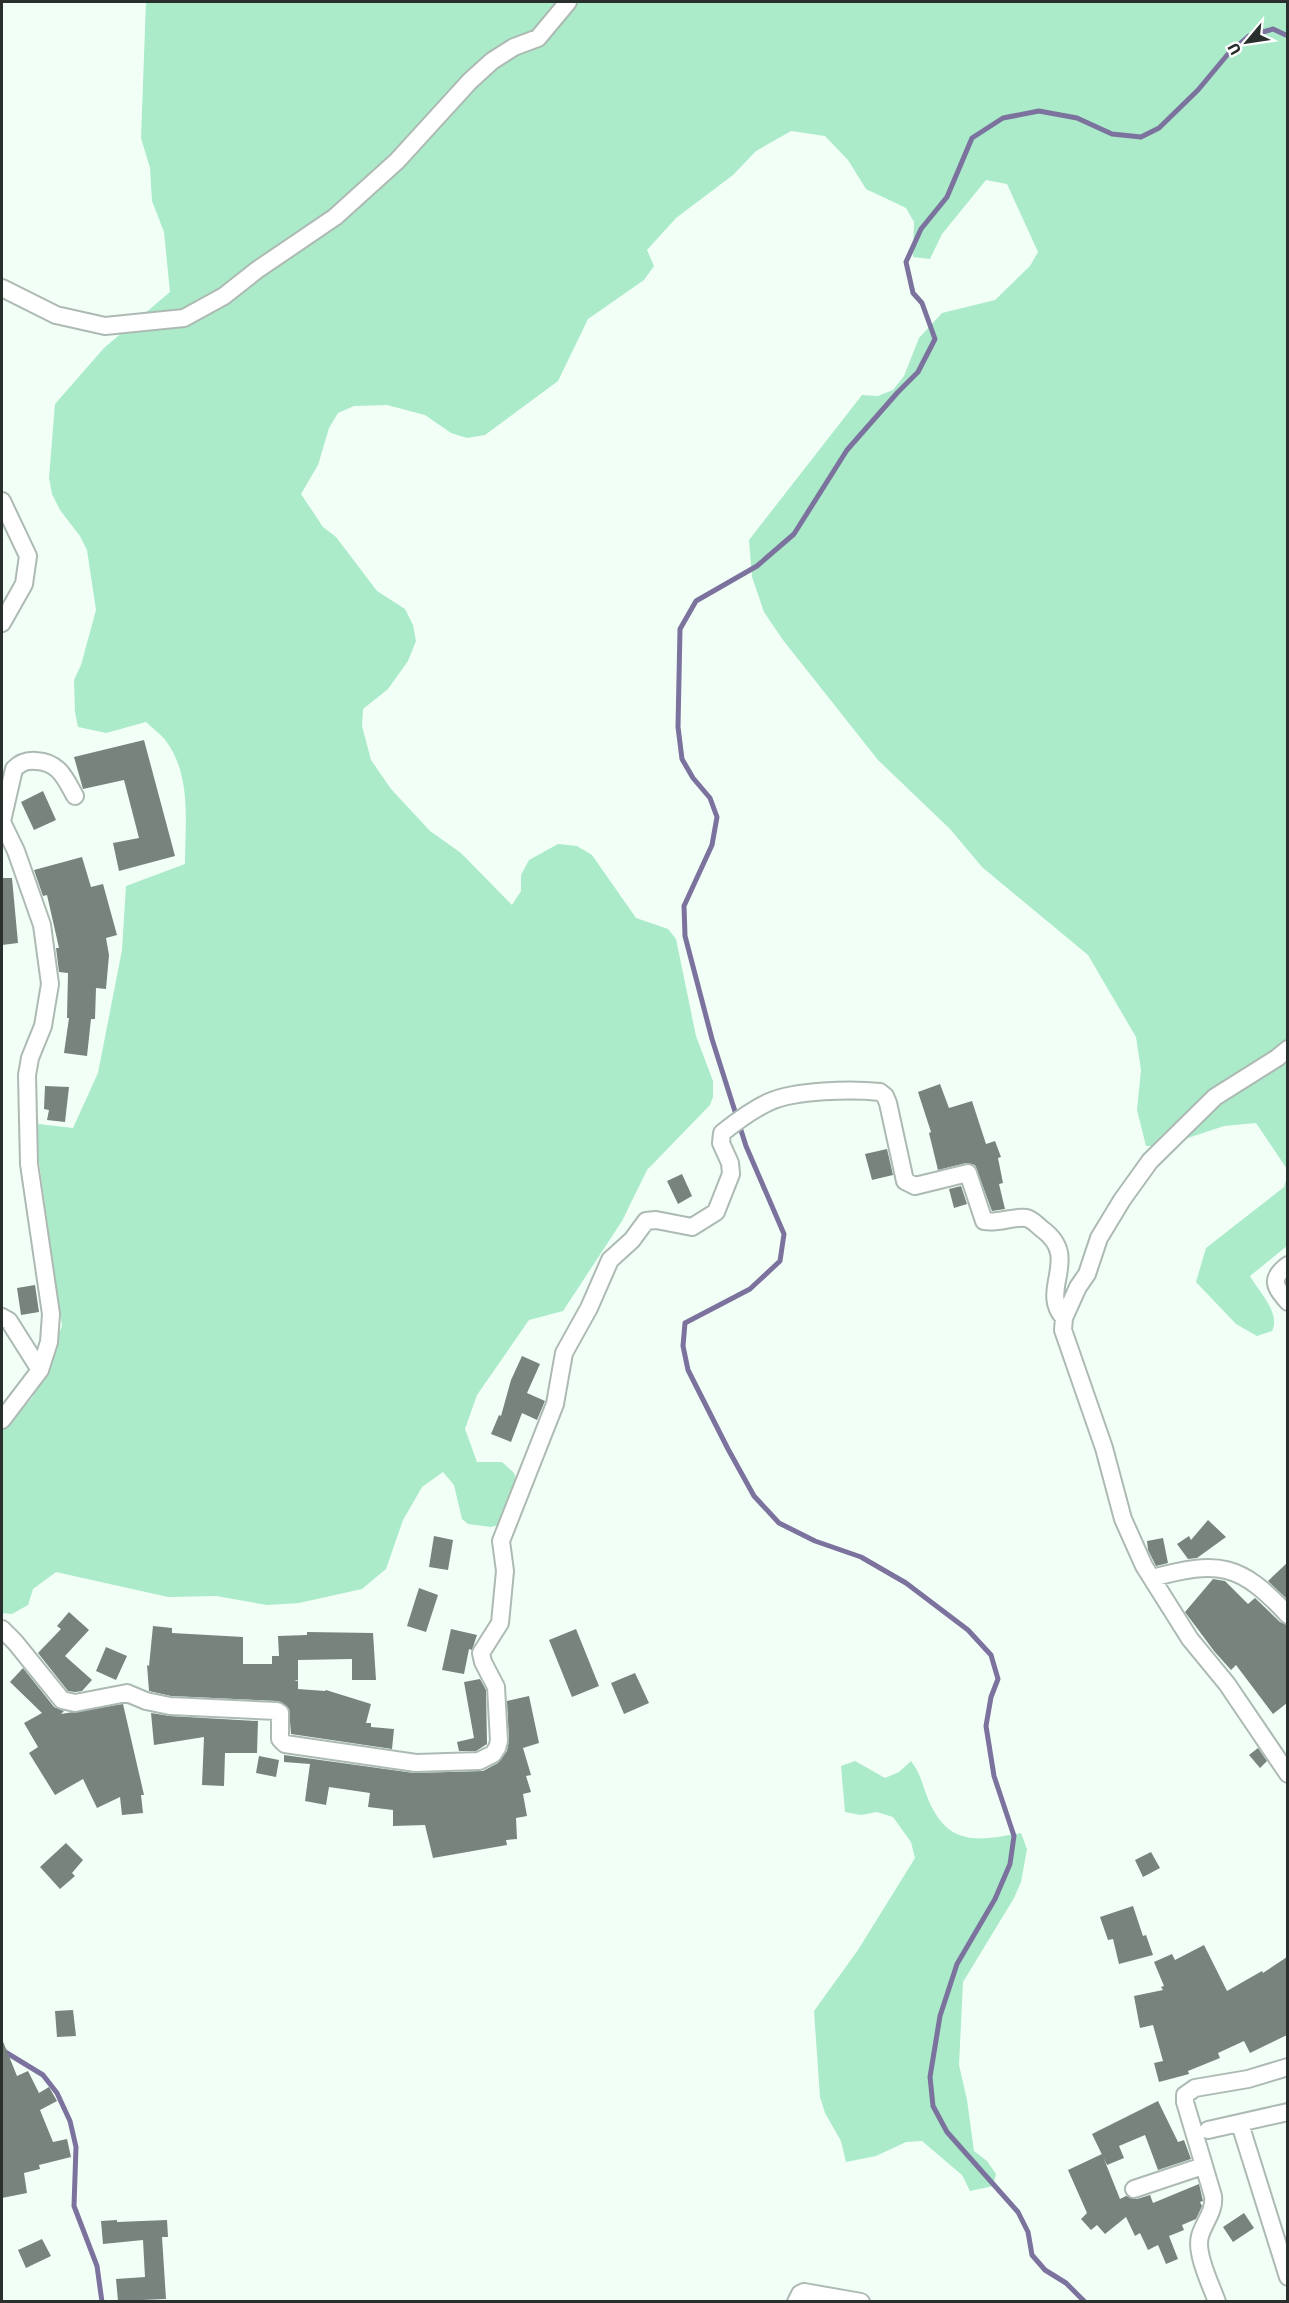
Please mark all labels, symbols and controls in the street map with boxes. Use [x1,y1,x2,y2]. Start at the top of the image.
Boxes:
north arrow [1217,12,1277,72]
text: U [1223,39,1246,58]

